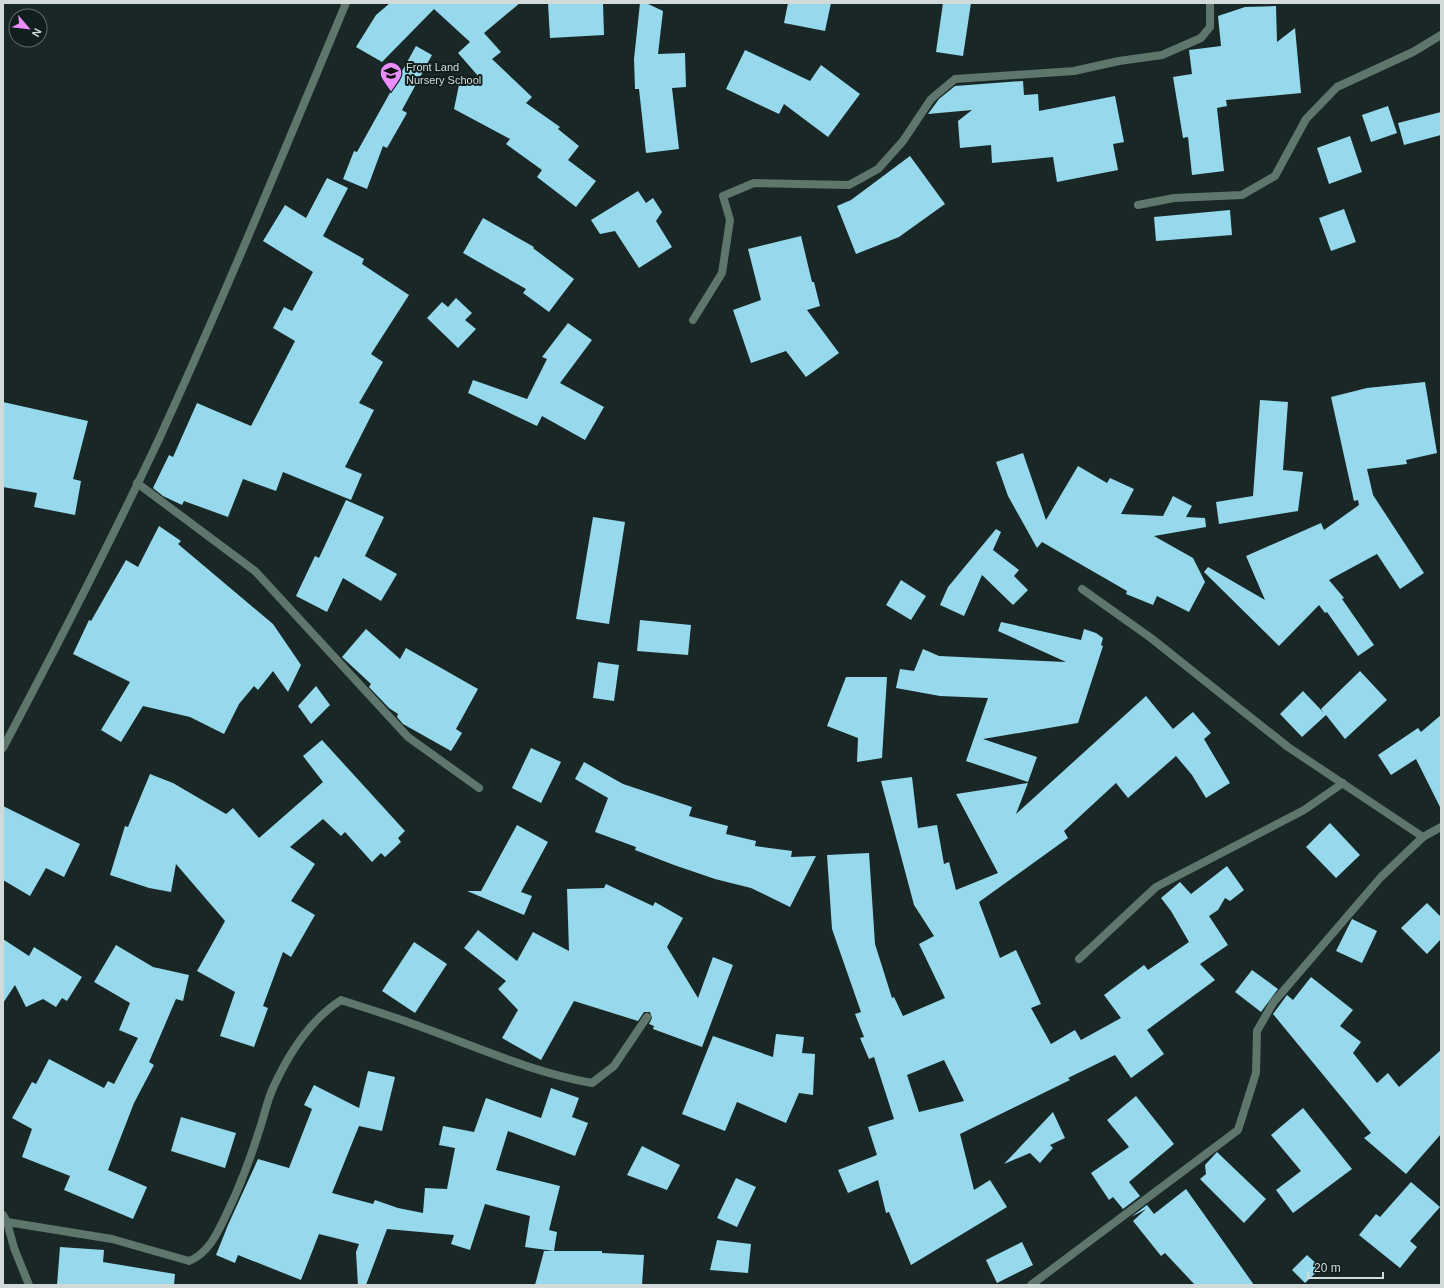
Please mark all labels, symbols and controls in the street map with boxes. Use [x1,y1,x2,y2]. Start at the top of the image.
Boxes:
north arrow [8,8,48,48]
text: N [30,26,44,39]
school or university icon: Front Land Nursery School [378,60,404,93]
place label: Front Land Nursery School [406,61,481,86]
scale bar [1308,1254,1383,1280]
text: 20 m [1314,1261,1341,1275]

